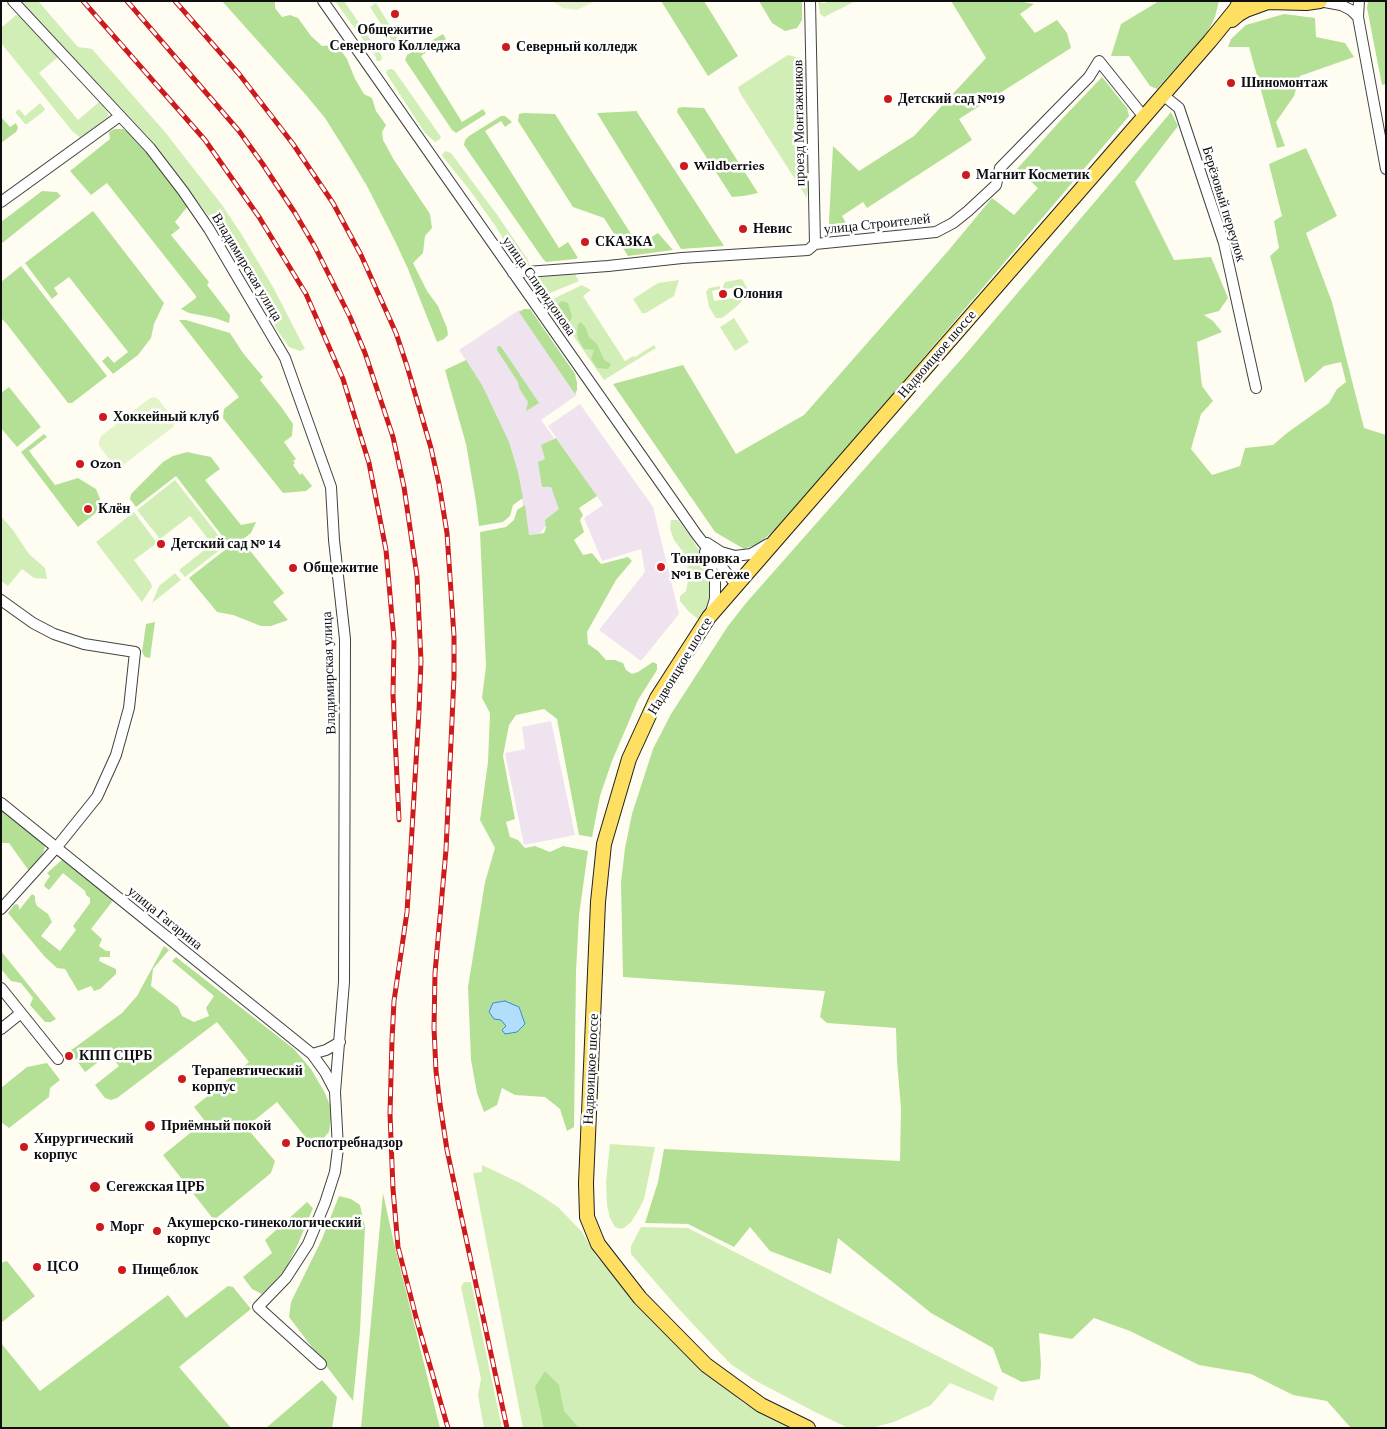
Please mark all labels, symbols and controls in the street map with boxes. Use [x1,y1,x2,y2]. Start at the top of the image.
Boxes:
marker: Общежитие Северного Колледжа [389,8,401,20]
place label: Общежитие Северного Колледжа [329,22,461,54]
place label: Северный колледж [516,39,637,55]
marker: Северный колледж [500,41,512,53]
street label: проезд Монтажников [789,60,809,186]
place label: Шиномонтаж [1241,75,1328,91]
marker: Шиномонтаж [1225,77,1237,89]
place label: Детский сад №19 [898,91,1005,107]
marker: Детский сад №19 [882,93,894,105]
street label: Берёзовый переулок [1198,144,1250,264]
place label: Wildberries [694,158,764,174]
marker: Wildberries [678,160,690,172]
place label: Магнит Косметик [976,167,1090,183]
marker: Магнит Косметик [960,169,972,181]
street label: Владимирская улица [208,210,286,324]
street label: улица Строителей [823,210,931,238]
place label: Невис [753,221,792,237]
marker: Невис [737,223,749,235]
street label: улица Спиридонова [498,233,580,339]
place label: СКАЗКА [595,234,653,250]
marker: СКАЗКА [579,236,591,248]
place label: Олония [733,286,782,302]
marker: Олония [717,288,729,300]
street label: Надвоицкое шоссе [894,307,980,401]
place label: Хоккейный клуб [113,409,219,425]
marker: Хоккейный клуб [97,411,109,423]
place label: Ozon [90,456,121,472]
marker: Ozon [74,458,86,470]
place label: Клён [98,501,130,517]
marker: Клён [82,503,94,515]
place label: Детский сад № 14 [171,536,281,552]
marker: Детский сад № 14 [155,538,167,550]
place label: Тонировка №1 в Сегеже [671,551,749,584]
place label: Общежитие [303,560,378,576]
marker: Тонировка №1 в Сегеже [655,561,667,573]
marker: Общежитие [287,562,299,574]
street label: Владимирская улица [318,611,340,735]
street label: Надвоицкое шоссе [644,614,716,718]
street label: улица Гагарина [124,883,206,953]
street label: Надвоицкое шоссе [580,1013,602,1125]
place label: КПП СЦРБ [79,1048,152,1064]
marker: КПП СЦРБ [63,1050,75,1062]
place label: Терапевтический корпус [192,1063,303,1096]
marker: Терапевтический корпус [176,1073,188,1085]
place label: Приёмный покой [161,1118,271,1134]
marker: Приёмный покой [143,1119,157,1133]
place label: Хирургический корпус [34,1131,134,1164]
place label: Роспотребнадзор [296,1135,403,1151]
marker: Роспотребнадзор [280,1137,292,1149]
marker: Хирургический корпус [18,1141,30,1153]
place label: Сегежская ЦРБ [106,1179,205,1195]
marker: Сегежская ЦРБ [88,1180,102,1194]
place label: Акушерско-гинекологический корпус [167,1215,362,1248]
place label: Морг [110,1219,144,1235]
marker: Морг [94,1221,106,1233]
marker: Акушерско-гинекологический корпус [151,1225,163,1237]
place label: ЦСО [47,1259,79,1275]
marker: ЦСО [31,1261,43,1273]
place label: Пищеблок [132,1262,199,1278]
marker: Пищеблок [116,1264,128,1276]

